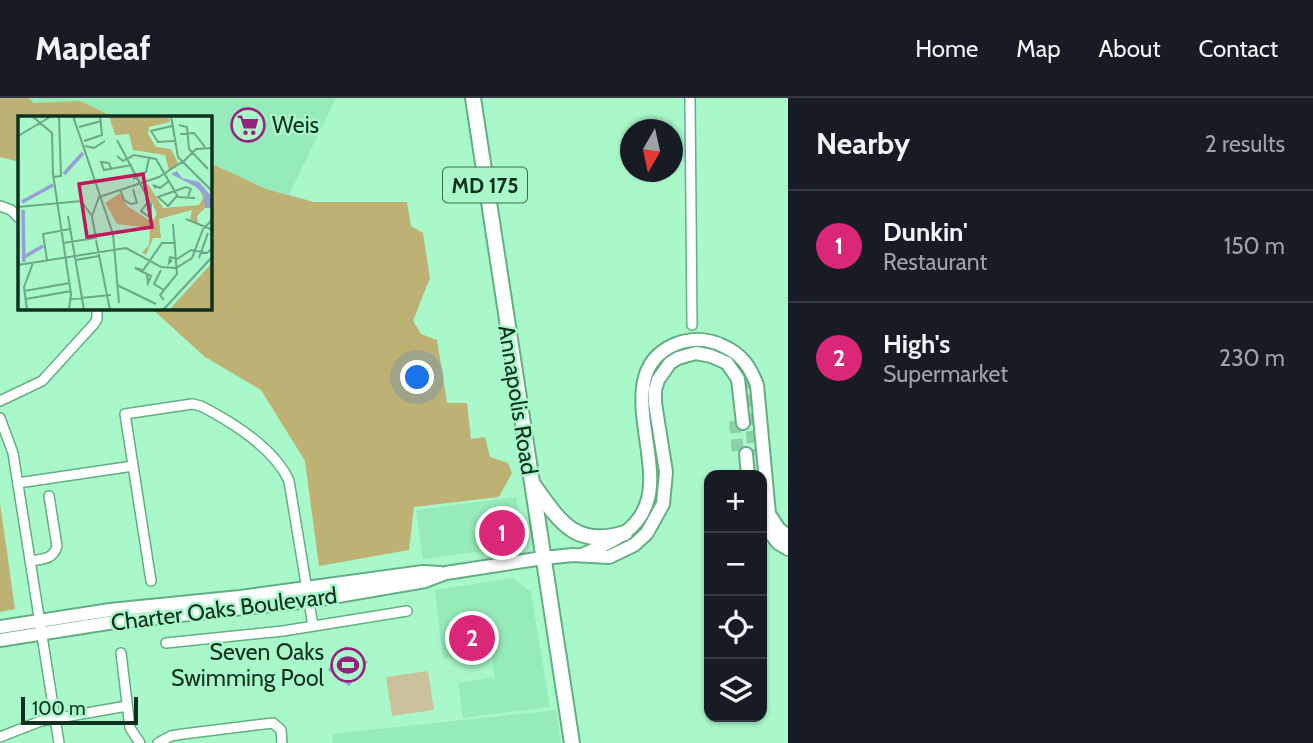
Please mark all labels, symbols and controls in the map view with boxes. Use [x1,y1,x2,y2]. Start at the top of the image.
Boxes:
text: Mapleaf [35,28,151,68]
text: Home [915,34,978,63]
text: Map [1016,34,1061,63]
text: About [1099,34,1161,63]
text: Contact [1199,34,1278,63]
supermarket icon: Weis [229,106,267,144]
place label: Weis [272,111,319,139]
inset map [18,116,212,310]
north arrow [620,119,683,182]
text: Nearby [816,125,910,162]
text: 2 results [1205,130,1285,158]
road number: MD 175 [443,168,527,202]
text: Dunkin' [883,216,968,248]
text: 1 [835,232,843,260]
text: 150 m [1224,232,1285,260]
text: Restaurant [883,248,987,276]
street label: Annapolis Road [492,323,544,477]
text: High's [883,328,950,360]
text: 2 [833,344,845,372]
text: 230 m [1219,344,1285,372]
your location [400,360,434,394]
text: Supermarket [883,360,1008,388]
map controls [704,470,767,722]
button: + [704,470,767,533]
pin: 1 [479,507,525,559]
button: − [704,533,767,596]
street label: Charter Oaks Boulevard [109,581,339,637]
button: locate [704,596,767,659]
pin: 2 [449,612,495,664]
place label: Seven Oaks Swimming Pool [171,638,325,692]
sports icon: Seven Oaks Swimming Pool [329,646,367,684]
button: layers [704,659,767,722]
scale bar [21,694,138,726]
text: 100 m [32,697,86,720]

